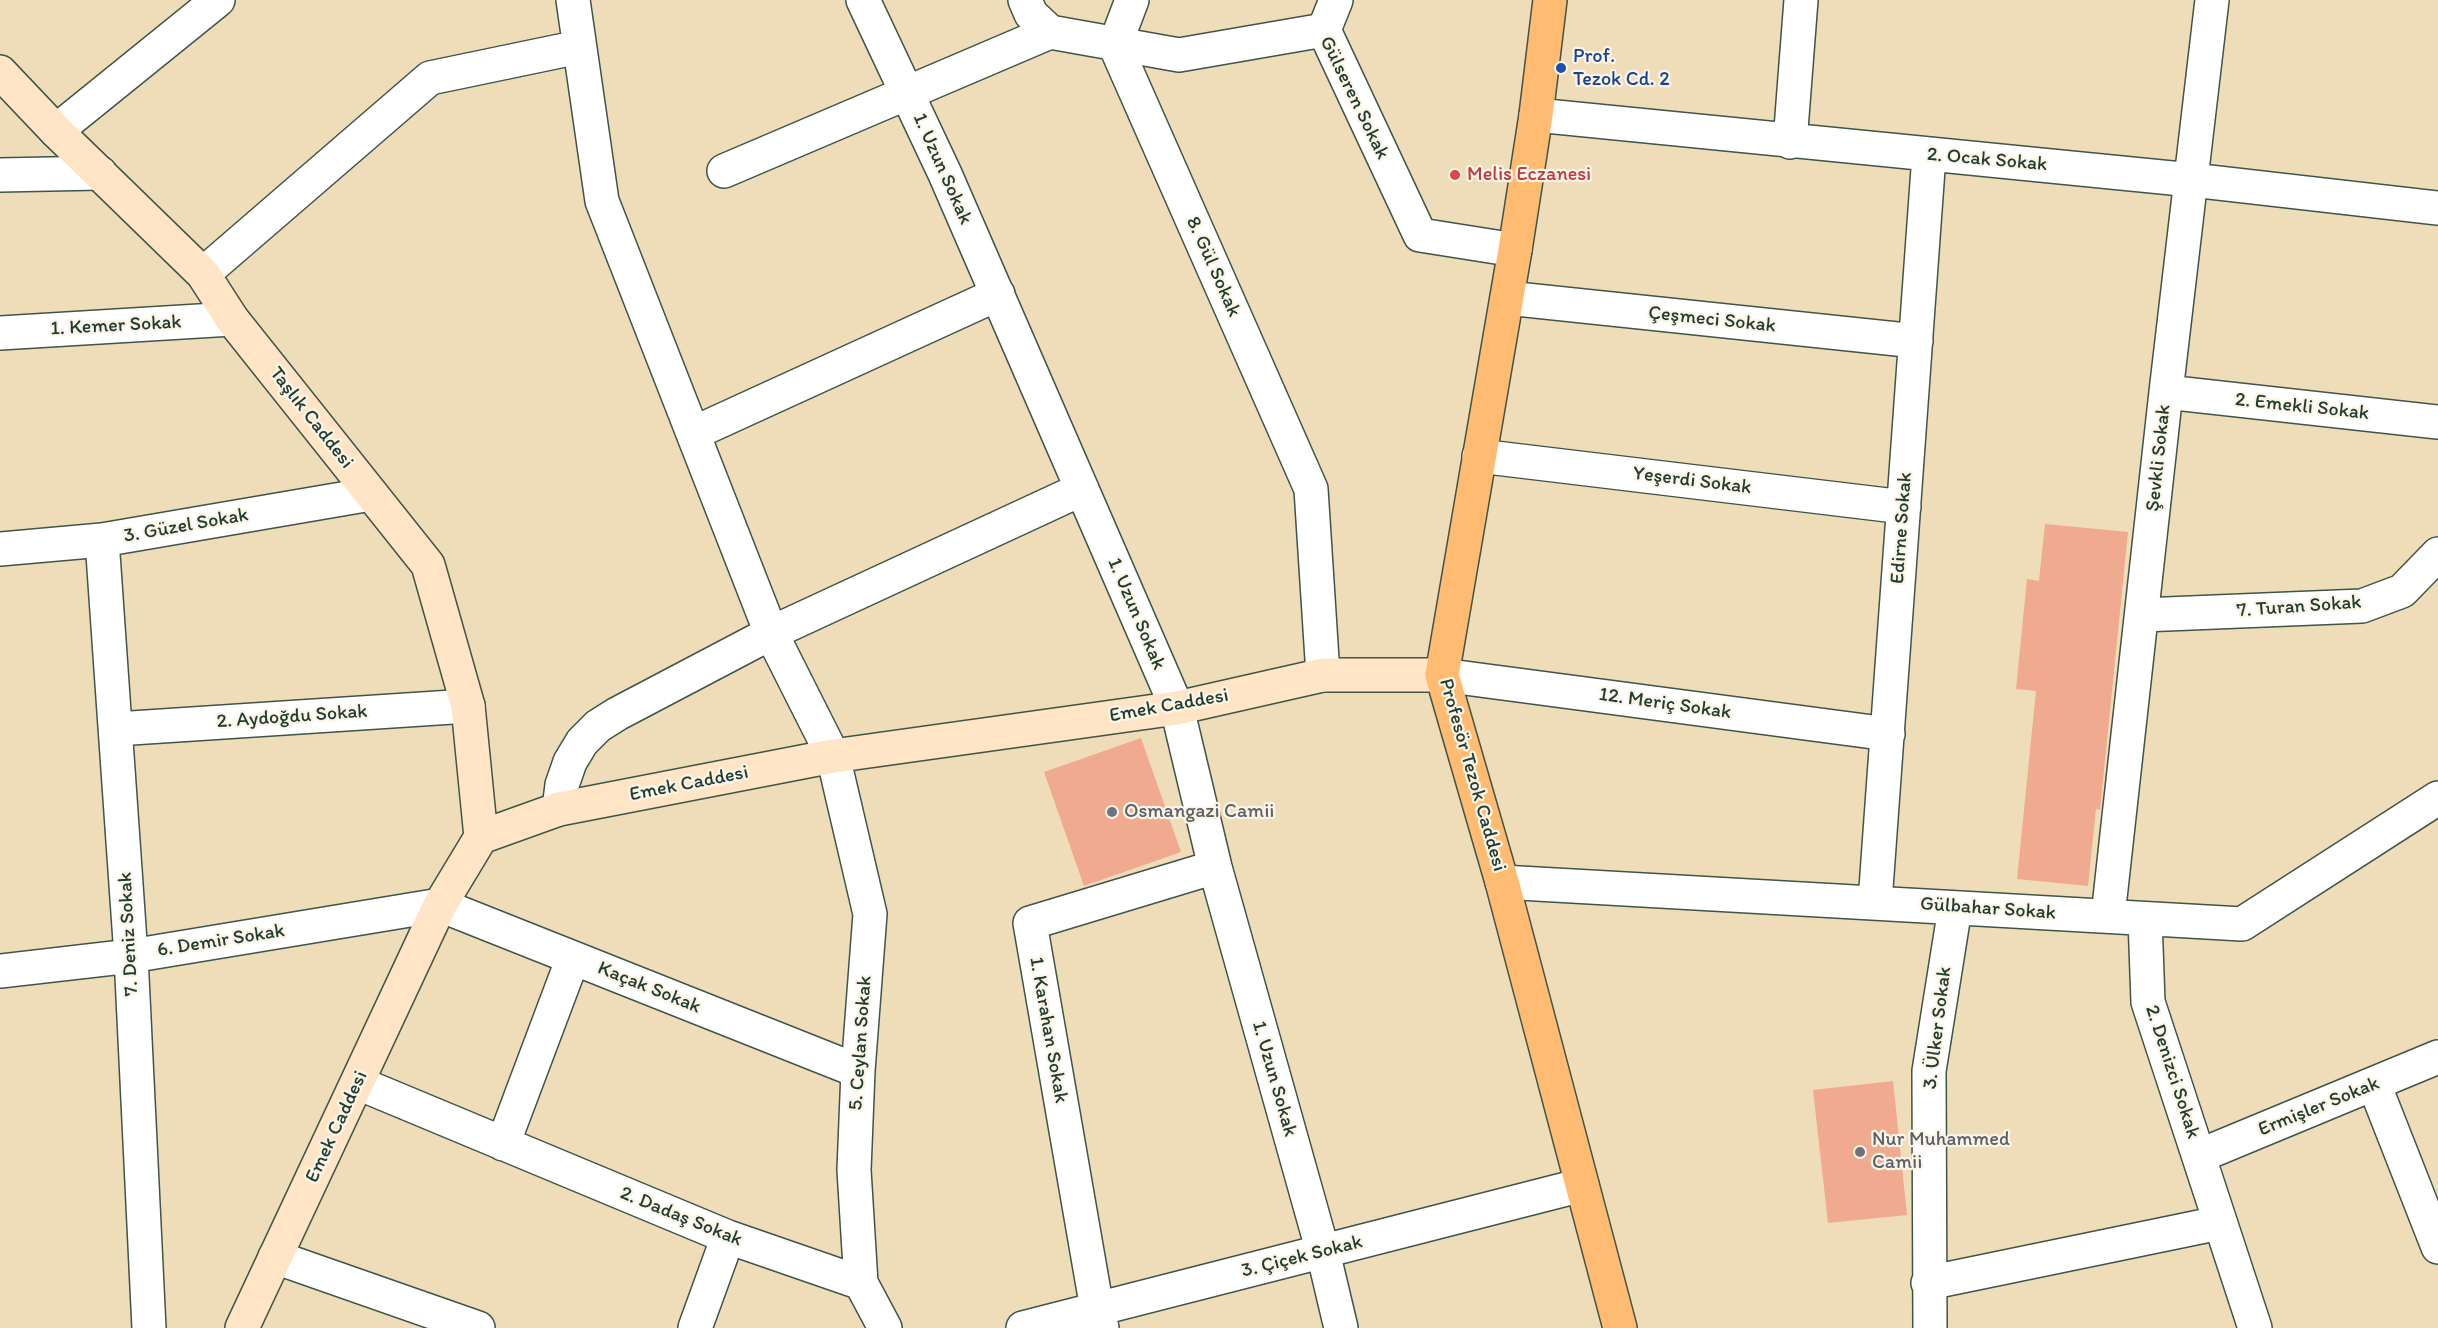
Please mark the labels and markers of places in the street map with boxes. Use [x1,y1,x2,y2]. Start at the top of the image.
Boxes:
place label: Prof. Tezok Cd. 2 [1573,45,1670,92]
marker: Prof. Tezok Cd. 2 [1554,61,1568,75]
place label: Melis Eczanesi [1467,163,1591,187]
marker: Melis Eczanesi [1448,168,1462,182]
place label: Osmangazi Camii [1124,800,1274,824]
marker: Osmangazi Camii [1105,805,1119,819]
place label: Nur Muhammed Camii [1872,1128,2010,1175]
marker: Nur Muhammed Camii [1853,1145,1867,1159]

